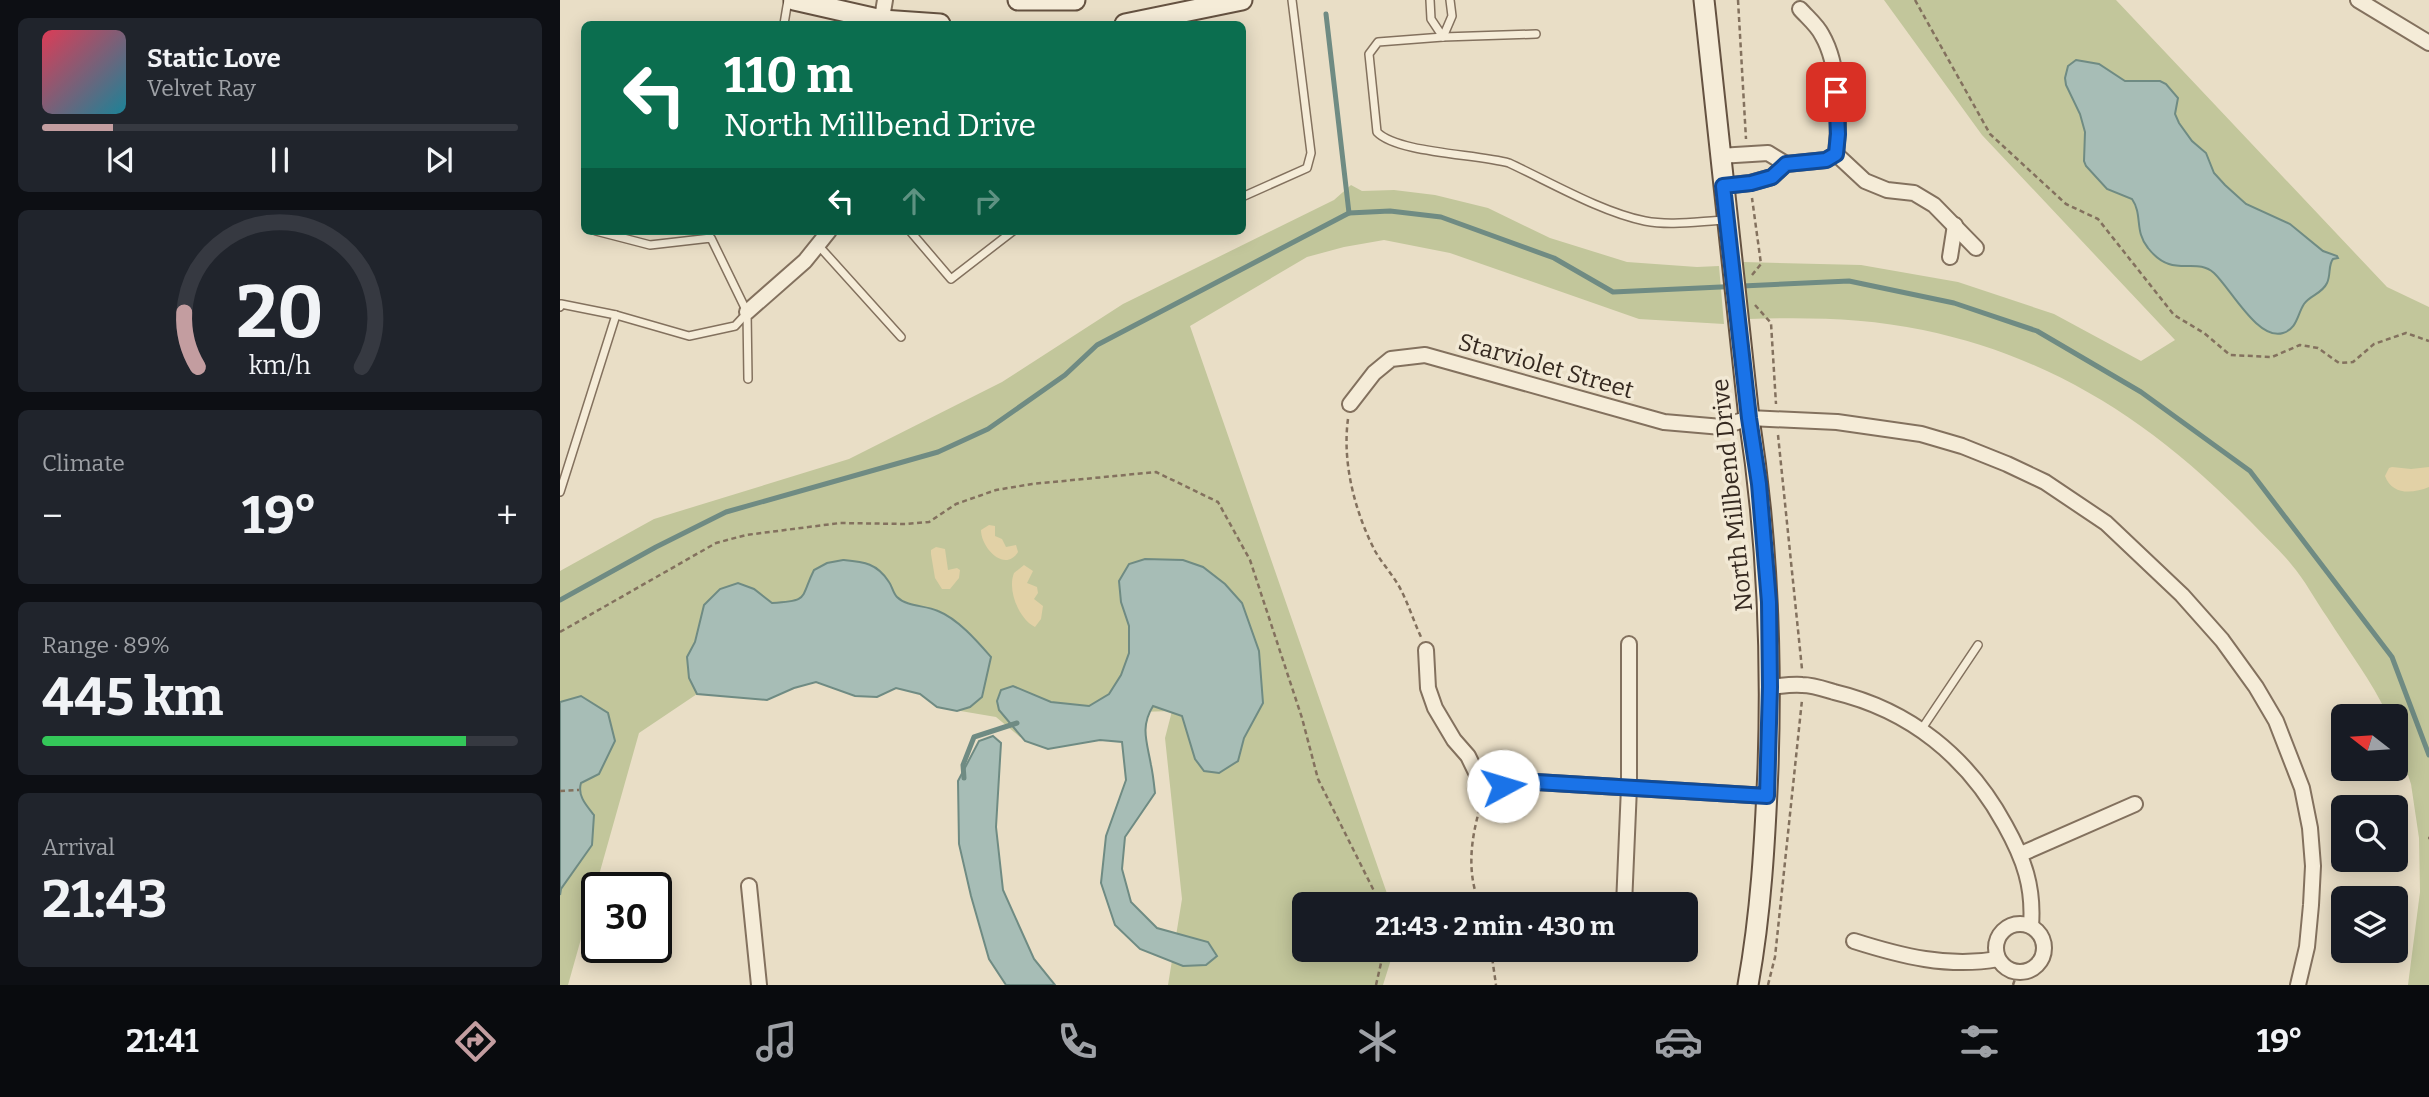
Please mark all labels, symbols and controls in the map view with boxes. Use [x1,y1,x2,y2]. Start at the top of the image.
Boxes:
text: Static Love [147,43,281,74]
text: 110 m [724,46,853,105]
icon: left [609,49,700,140]
pin [1806,62,1866,122]
icon: arrive [1817,73,1855,111]
text: Velvet Ray [147,74,256,102]
text: North Millbend Drive [724,106,1036,144]
icon: previous [102,141,140,179]
icon: pause [261,141,299,179]
icon: next [420,141,458,179]
icon: left [822,182,860,220]
icon: ahead [895,182,933,220]
icon: right [968,182,1006,220]
text: 20 [236,269,324,356]
street label: Starviolet Street [1455,328,1637,405]
text: km/h [249,351,311,381]
street label: North Millbend Drive [1706,377,1758,613]
text: Climate [42,449,125,477]
text: 19° [242,484,317,547]
text: − [42,493,63,539]
text: + [496,493,518,539]
text: Range · 89% [42,631,170,659]
text: 445 km [42,666,223,729]
north arrow [2331,704,2408,780]
map controls [2331,704,2408,963]
position arrow [1466,749,1540,823]
button: search [2331,795,2408,872]
text: Arrival [42,833,115,861]
text: 21:43 [42,868,167,931]
speed limit sign: 30 [581,872,672,963]
button: layers [2331,886,2408,963]
text: 21:43 · 2 min · 430 m [1375,911,1615,942]
icon: directions [451,1017,500,1066]
icon: music [752,1017,801,1066]
icon: phone [1053,1017,1102,1066]
icon: climate [1353,1017,1402,1066]
icon: car [1654,1017,1703,1066]
icon: filters [1955,1017,2004,1066]
text: 21:41 [126,1022,199,1060]
text: 19° [2256,1022,2303,1060]

